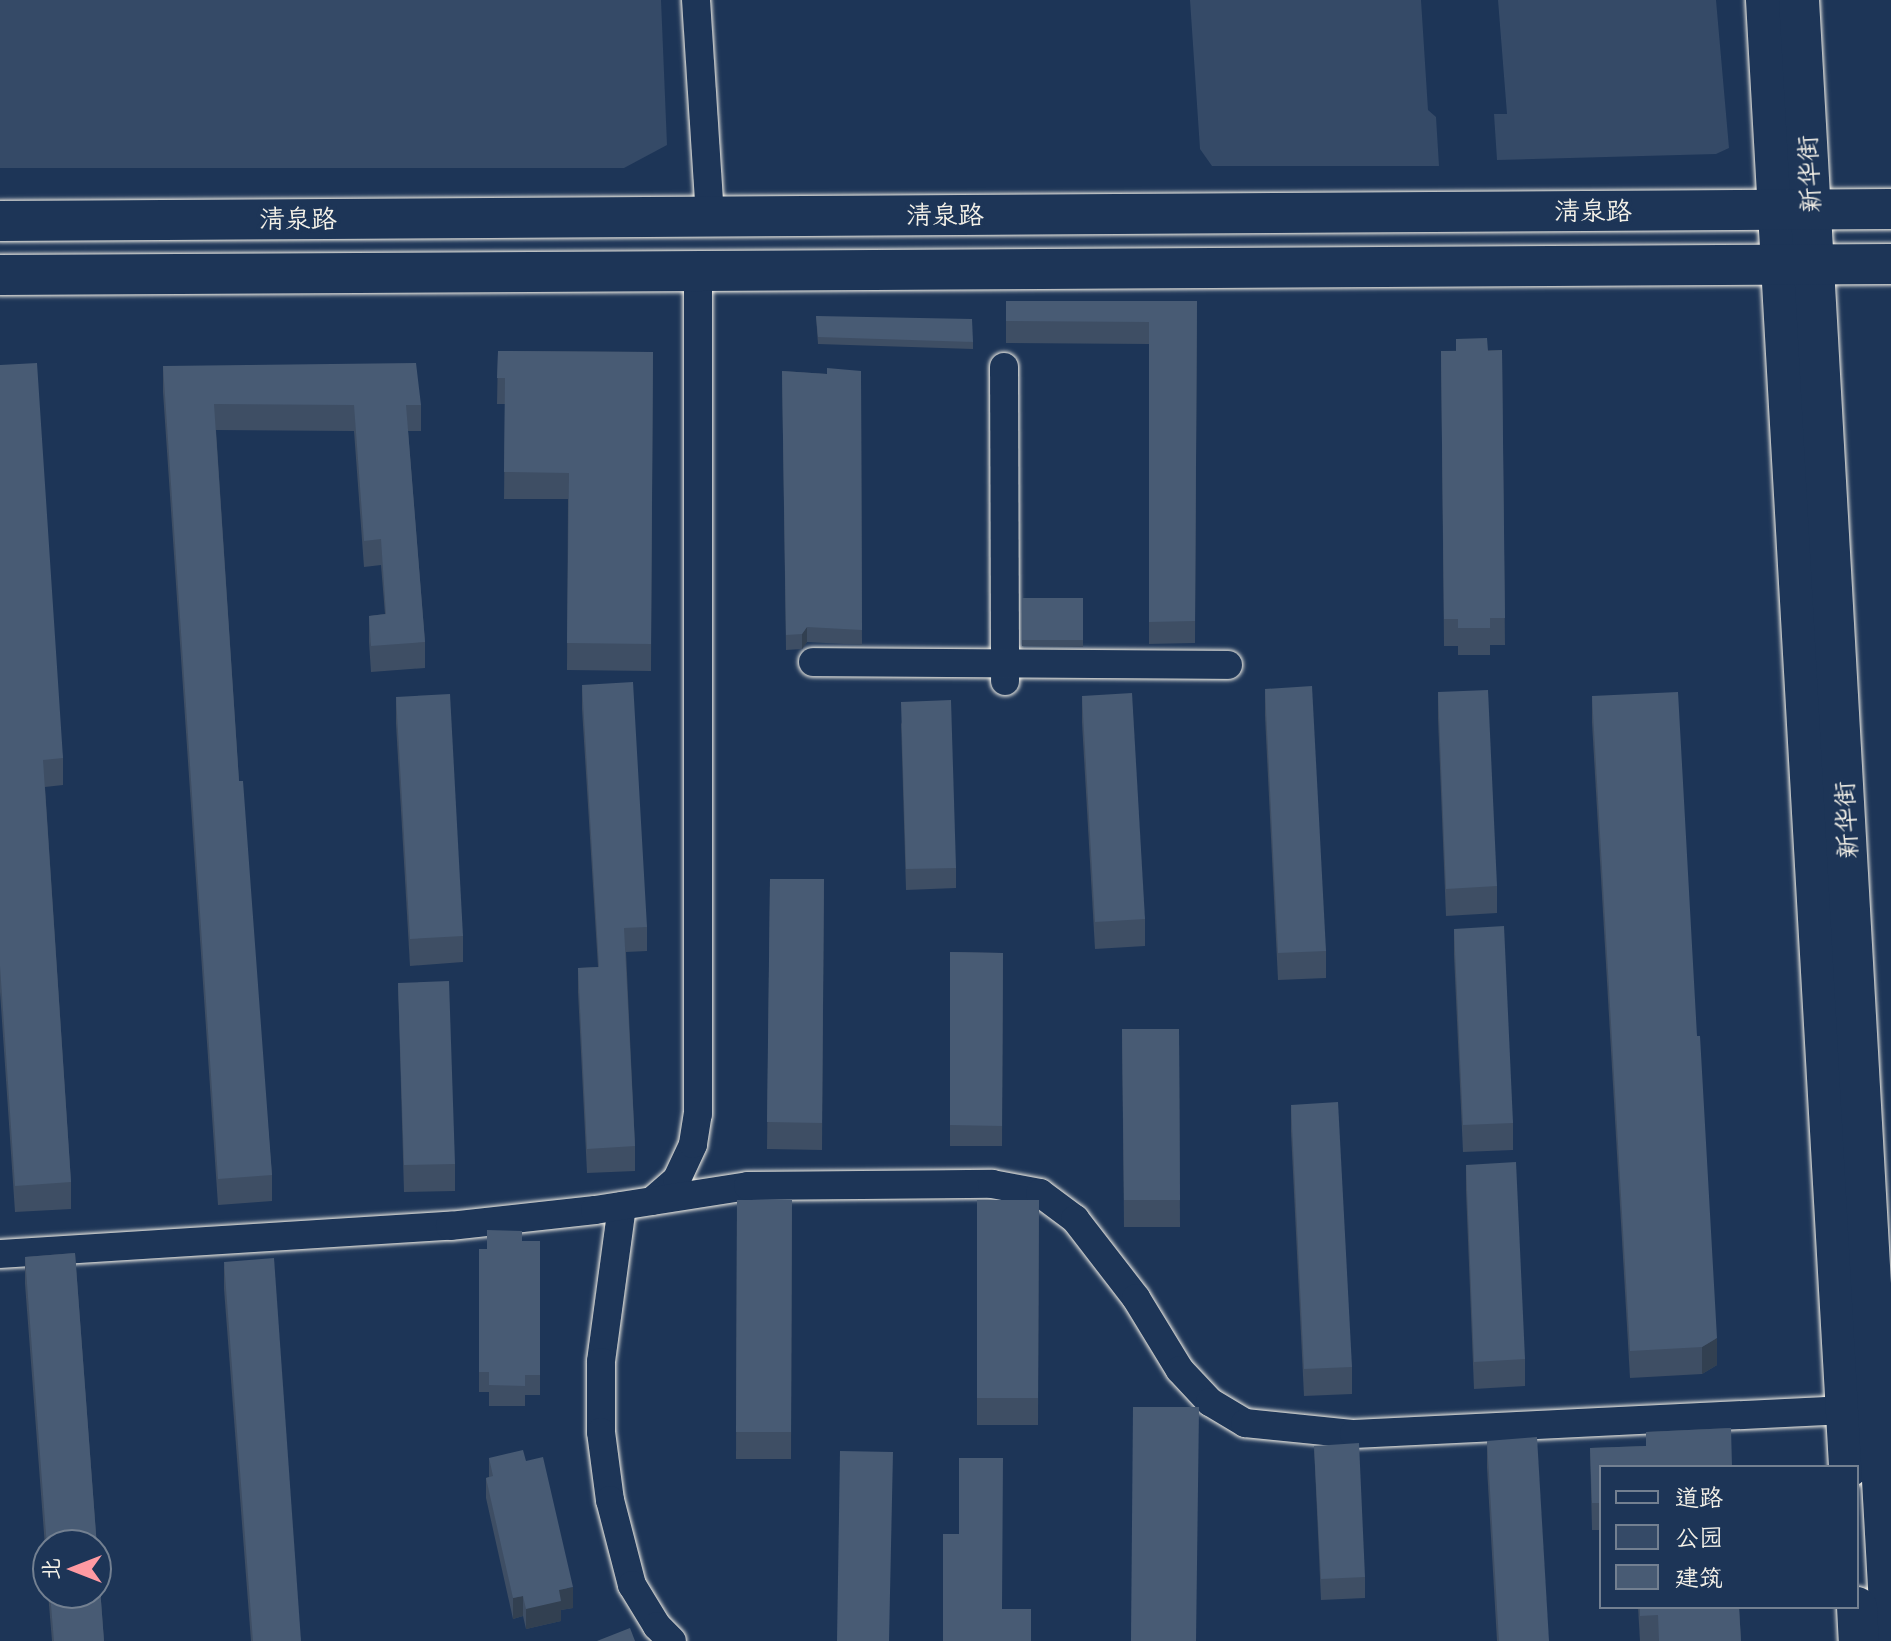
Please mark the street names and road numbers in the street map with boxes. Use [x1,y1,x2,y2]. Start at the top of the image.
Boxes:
street label: 新华街 [1791,134,1827,214]
street label: 清泉路 [1554,195,1632,227]
street label: 清泉路 [906,199,984,231]
street label: 清泉路 [259,203,337,235]
street label: 新华街 [1828,780,1864,860]

